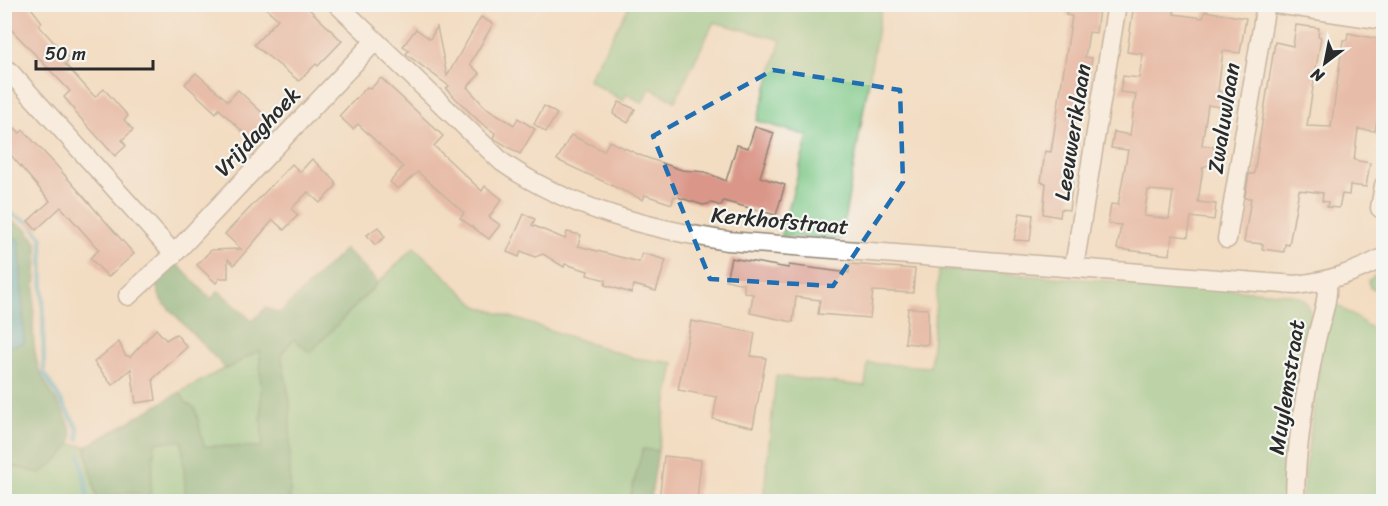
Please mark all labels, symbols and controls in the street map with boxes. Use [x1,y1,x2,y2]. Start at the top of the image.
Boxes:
scale bar [36,33,153,71]
north arrow [1295,33,1355,93]
text: 50 m [45,38,86,70]
street label: Zwaluwlaan [1195,60,1252,176]
text: N [1304,60,1331,91]
street label: Leeuweriklaan [1042,61,1103,203]
street label: Vrijdaghoek [205,77,310,186]
street label: Kerkhofstraat [710,195,851,246]
street label: Muylemstraat [1257,316,1316,457]

